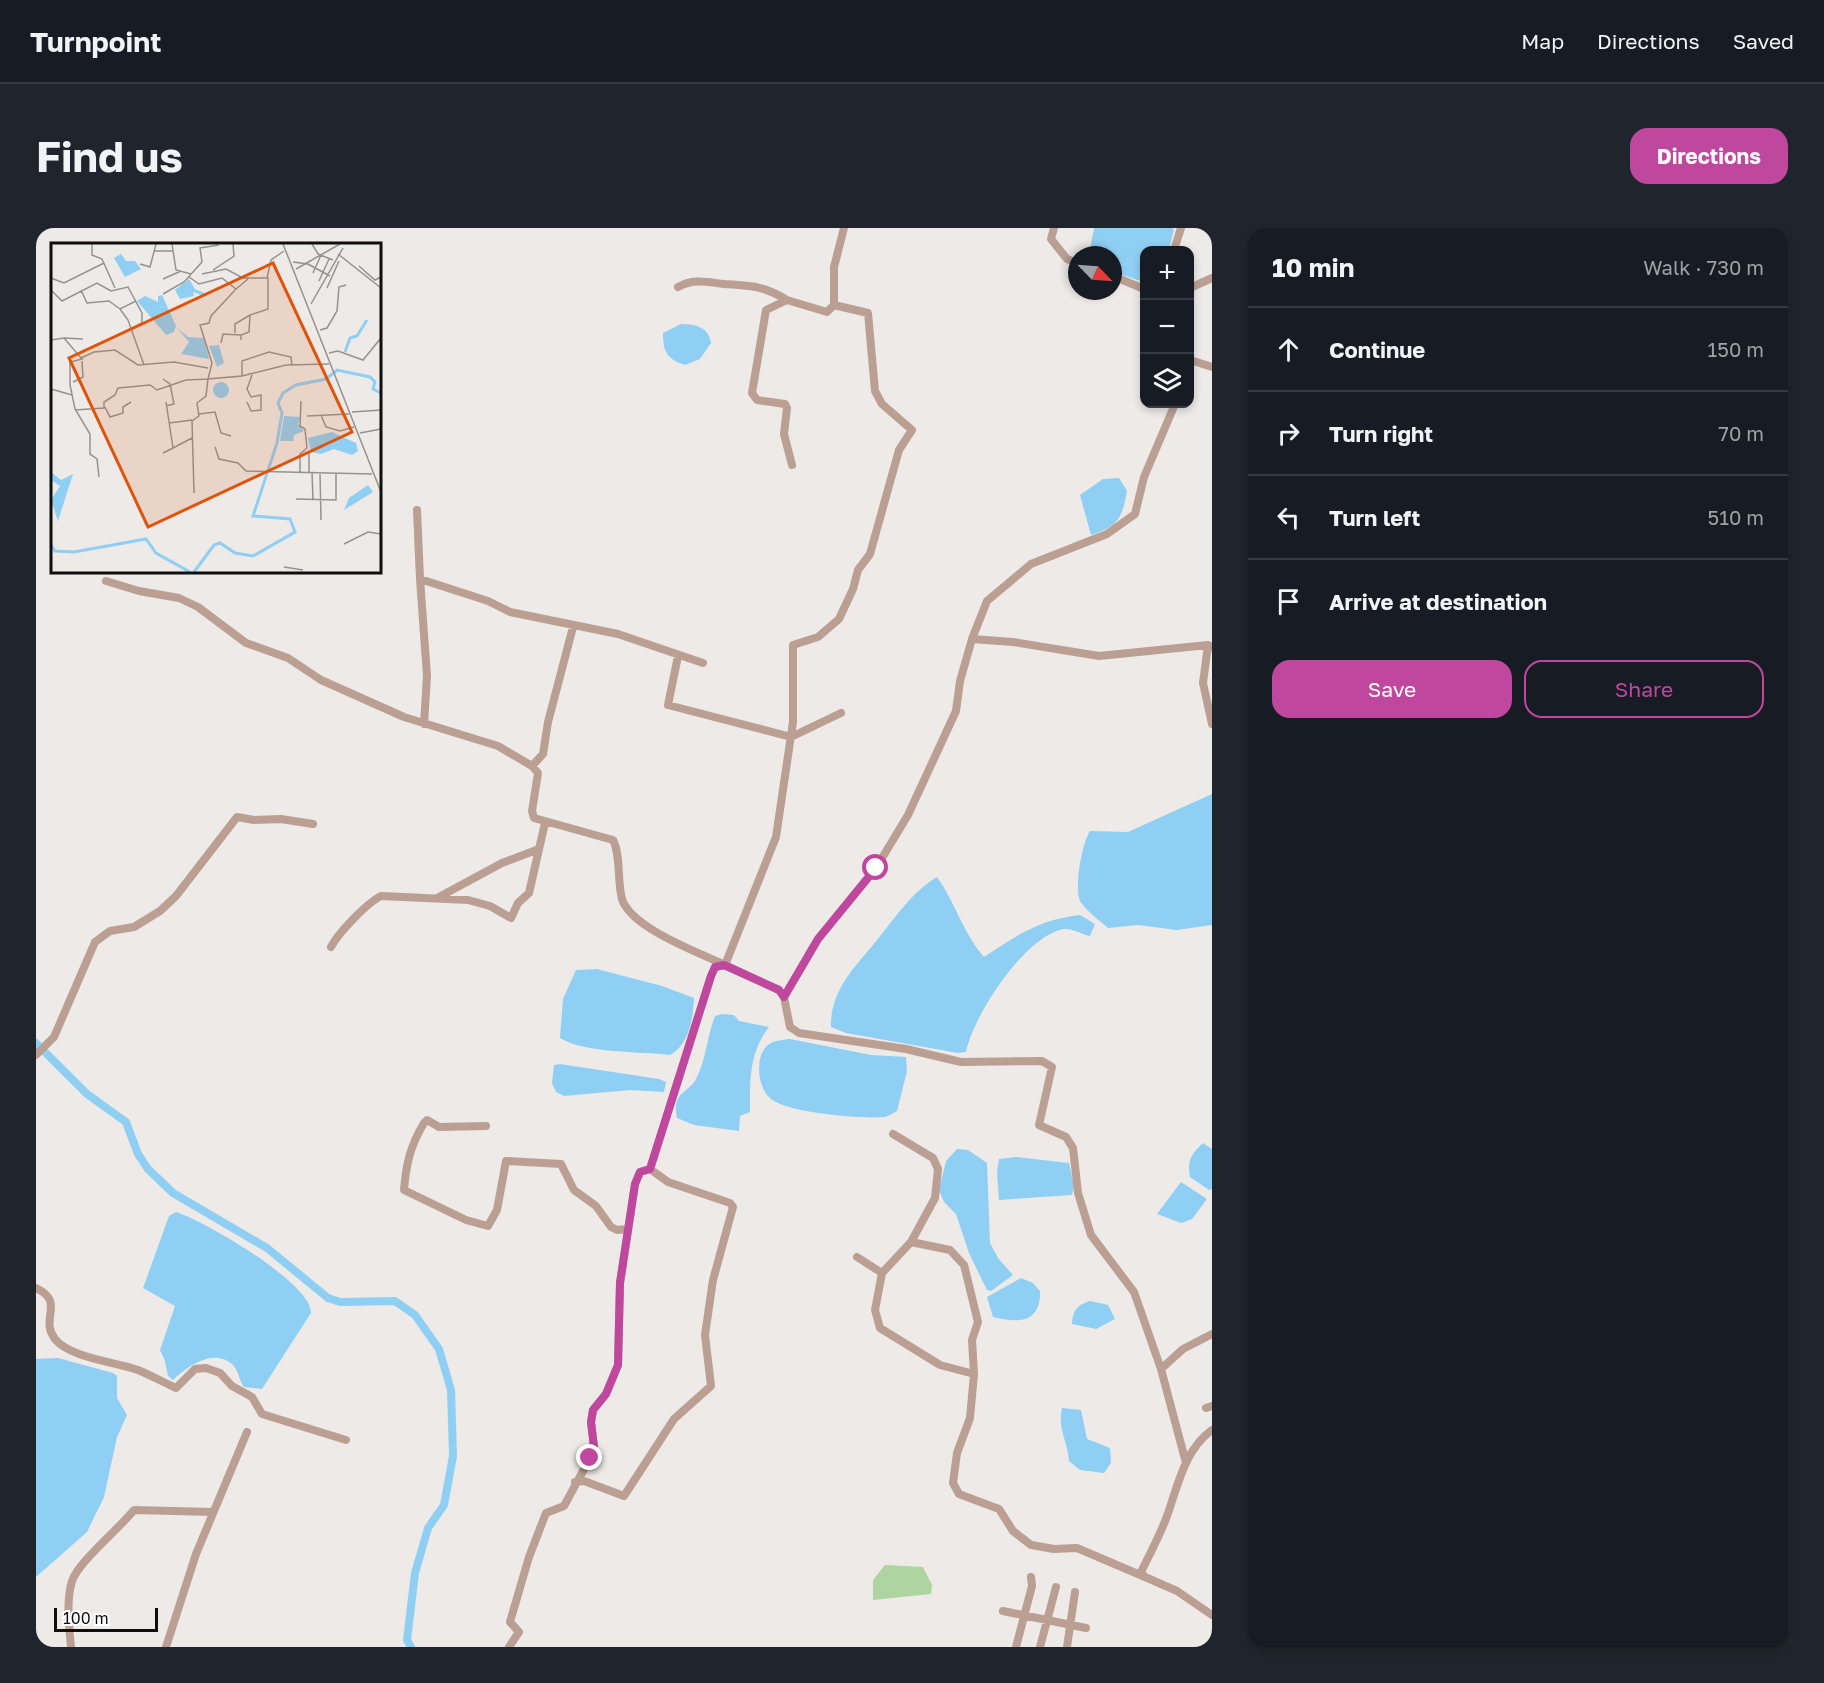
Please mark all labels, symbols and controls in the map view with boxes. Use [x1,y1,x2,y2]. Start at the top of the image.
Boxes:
text: Turnpoint [30,25,161,58]
text: Map [1521,28,1564,54]
text: Directions [1597,28,1700,54]
text: Saved [1733,28,1794,54]
button: Directions [1630,128,1788,184]
text: Find us [36,131,183,181]
inset map [51,243,381,573]
north arrow [1068,246,1122,300]
map controls [1140,246,1194,408]
button: + [1140,246,1194,300]
text: 10 min [1272,252,1354,283]
text: Walk · 730 m [1643,255,1764,279]
button: − [1140,300,1194,354]
icon: ahead [1272,333,1305,366]
text: Continue [1329,336,1425,363]
text: 150 m [1708,337,1764,361]
button: layers [1140,354,1194,408]
icon: right [1272,417,1305,450]
text: Turn right [1329,420,1433,447]
text: 70 m [1718,421,1764,445]
icon: left [1272,501,1305,534]
text: Turn left [1329,504,1420,531]
text: 510 m [1708,505,1764,529]
icon: arrive [1272,585,1305,618]
text: Arrive at destination [1329,588,1547,615]
button: Save [1272,660,1512,718]
button: Share [1524,660,1764,718]
route start [862,854,888,880]
route end [576,1444,602,1470]
scale bar [54,1605,158,1632]
text: 100 m [63,1608,109,1628]

